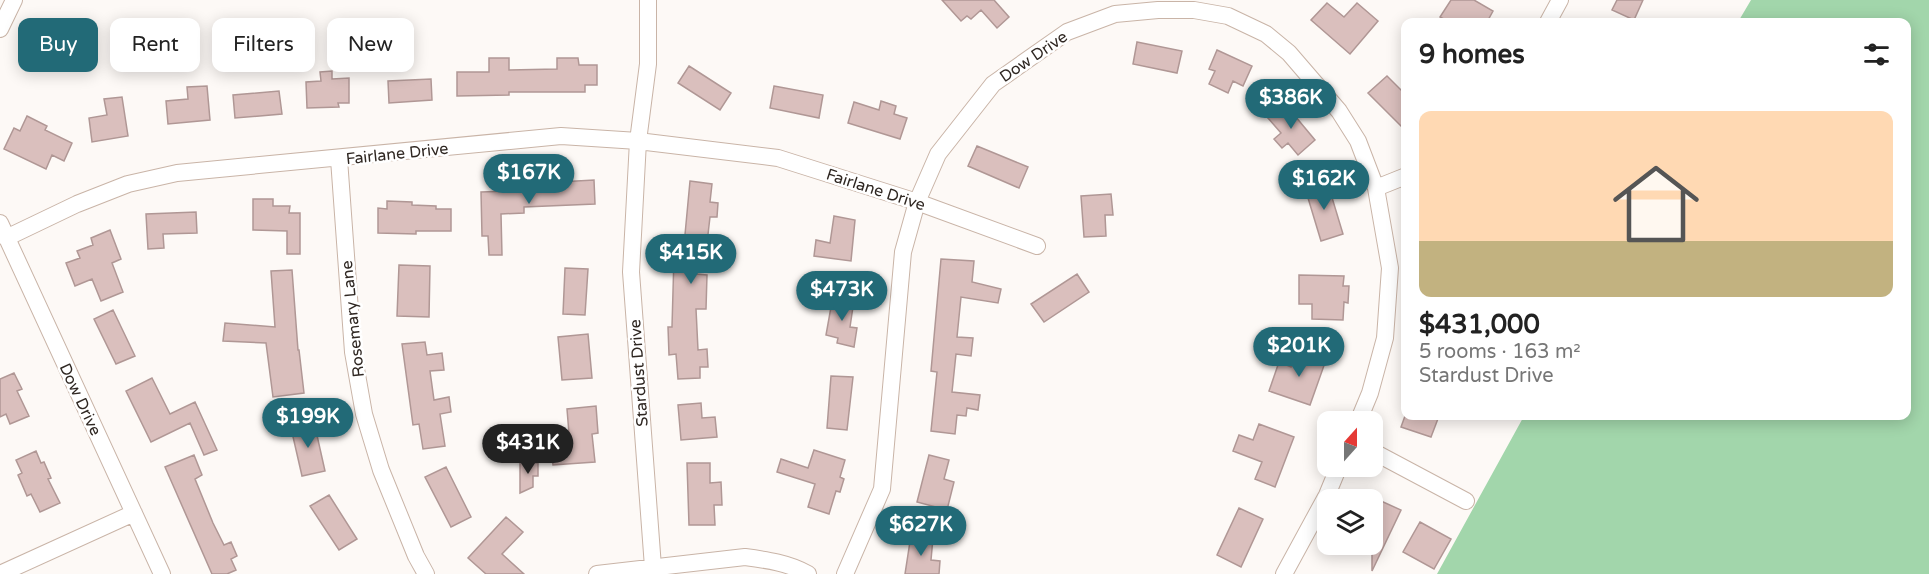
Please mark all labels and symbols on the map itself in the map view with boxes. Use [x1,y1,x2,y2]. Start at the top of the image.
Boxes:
street label: Dow Drive [996,27,1071,87]
pin: $386K [1249,79,1333,130]
street label: Fairlane Drive [345,139,449,169]
pin: $167K [487,154,571,205]
pin: $162K [1282,160,1366,211]
street label: Fairlane Drive [824,165,928,215]
pin: $415K [649,234,733,285]
street label: Rosemary Lane [337,259,369,378]
pin: $473K [800,271,884,322]
street label: Stardust Drive [625,319,653,427]
pin: $201K [1257,327,1341,378]
street label: Dow Drive [55,360,106,439]
pin: $199K [266,398,350,449]
north arrow [1317,411,1383,477]
pin: $431K [486,424,570,475]
pin: $627K [879,506,963,557]

